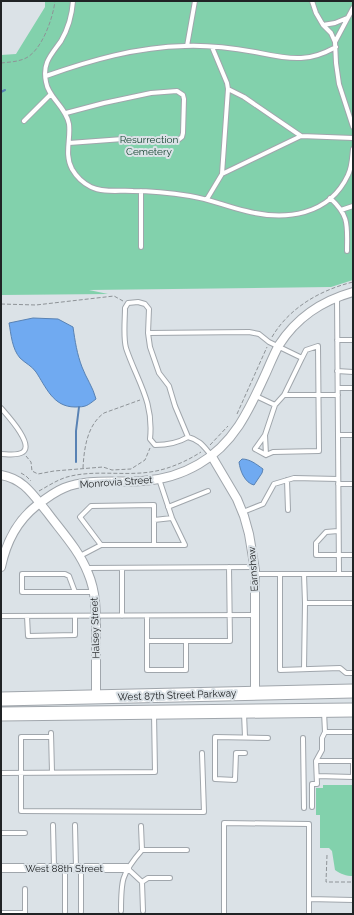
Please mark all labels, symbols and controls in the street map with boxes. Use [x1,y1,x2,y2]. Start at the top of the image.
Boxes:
park label: Resurrection Cemetery [120,134,178,157]
street label: Monrovia Street [79,474,153,490]
street label: Earnshaw [246,546,260,592]
street label: Halsey Street [88,596,102,659]
street label: West 87th Street Parkway [117,687,237,703]
street label: West 88th Street [25,863,103,874]

